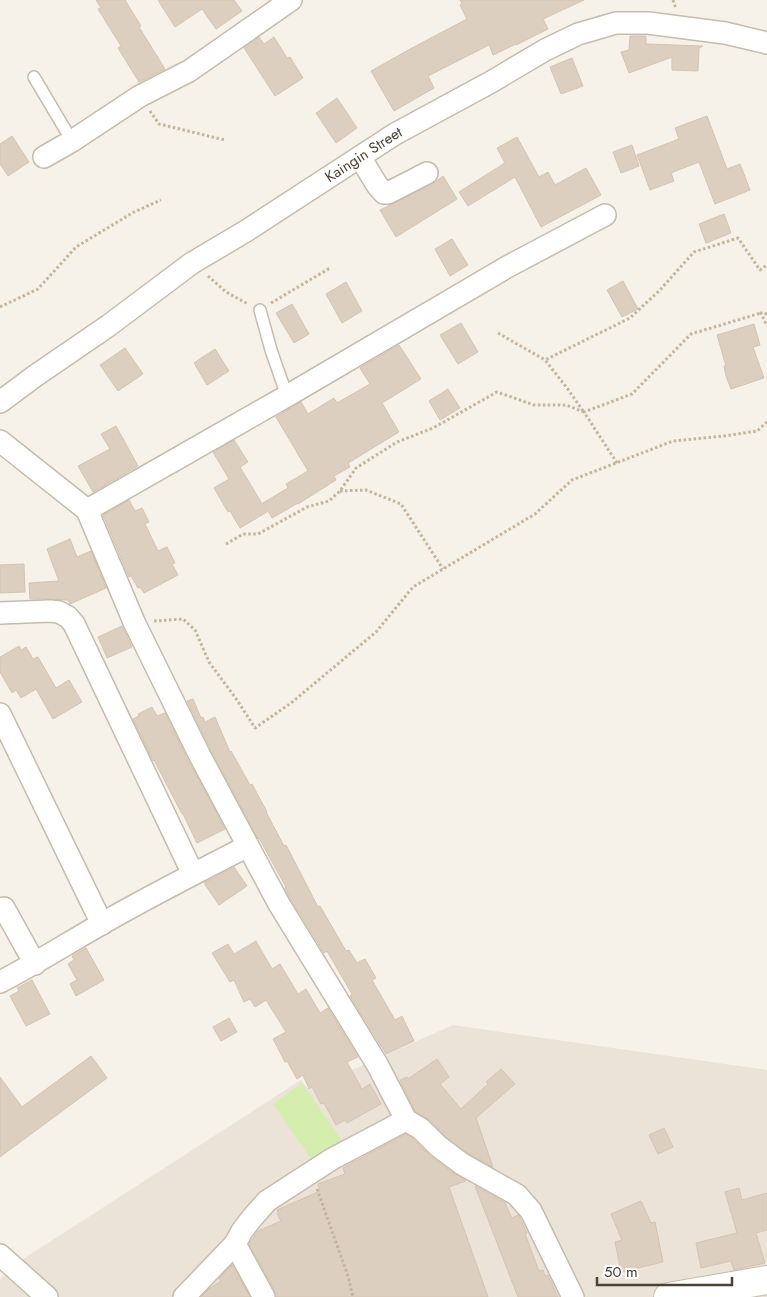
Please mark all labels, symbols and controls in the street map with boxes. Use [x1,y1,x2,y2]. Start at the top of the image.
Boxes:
street label: Kaingin Street [320,121,406,188]
scale bar [597,1254,732,1286]
text: 50 m [604,1261,638,1283]

